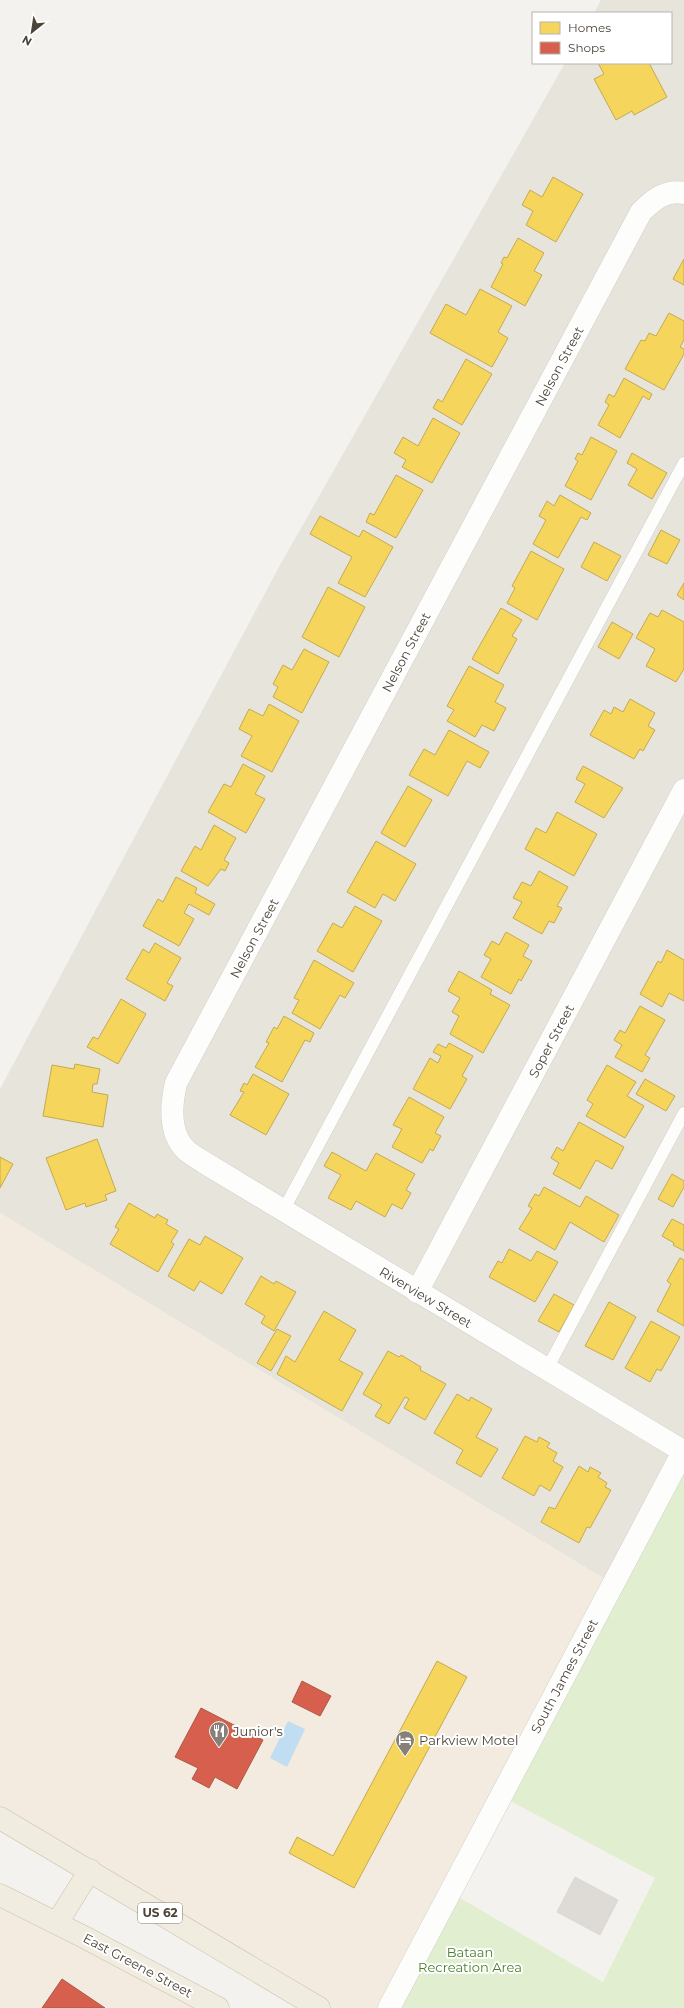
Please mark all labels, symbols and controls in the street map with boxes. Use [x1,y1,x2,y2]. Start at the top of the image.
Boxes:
north arrow [12,12,52,52]
legend [532,12,672,64]
text: Homes [568,20,611,35]
text: N [20,32,34,49]
text: Shops [568,40,605,55]
street label: Nelson Street [531,323,587,409]
street label: Nelson Street [378,609,434,695]
street label: Nelson Street [226,895,282,981]
street label: Soper Street [525,1002,577,1080]
street label: Riverview Street [377,1263,475,1331]
street label: South James Street [527,1616,601,1736]
restaurant icon: Junior's [208,1720,230,1748]
place label: Junior's [232,1723,283,1739]
hotel icon: Parkview Motel [394,1729,416,1757]
place label: Parkview Motel [419,1732,518,1748]
road number: US 62 [138,1903,182,1923]
street label: East Greene Street [81,1929,195,2001]
park label: Bataan Recreation Area [418,1944,522,1975]

